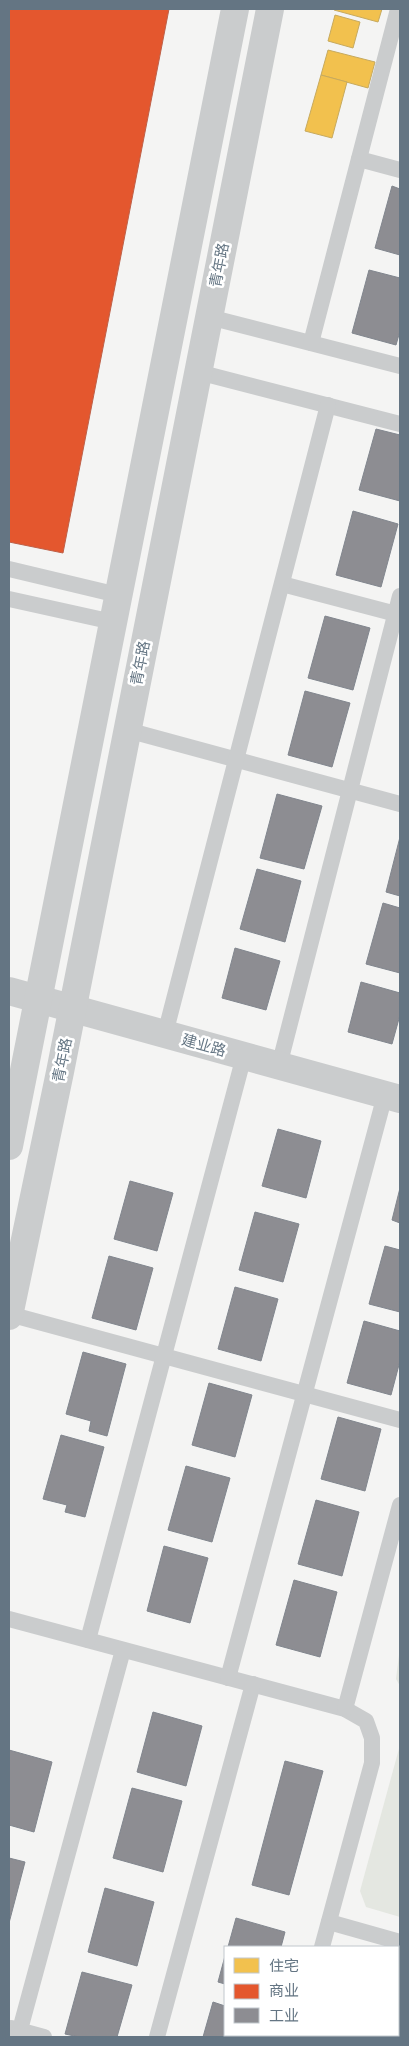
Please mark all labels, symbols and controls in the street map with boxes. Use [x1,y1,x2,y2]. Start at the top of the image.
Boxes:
street label: 青年路 [205,241,233,289]
street label: 青年路 [126,639,154,687]
street label: 建业路 [180,1030,228,1060]
street label: 青年路 [48,1036,76,1084]
legend [224,1946,399,2036]
text: 住宅 [269,1956,299,1975]
text: 商业 [269,1981,299,2000]
text: 工业 [269,2006,299,2025]

